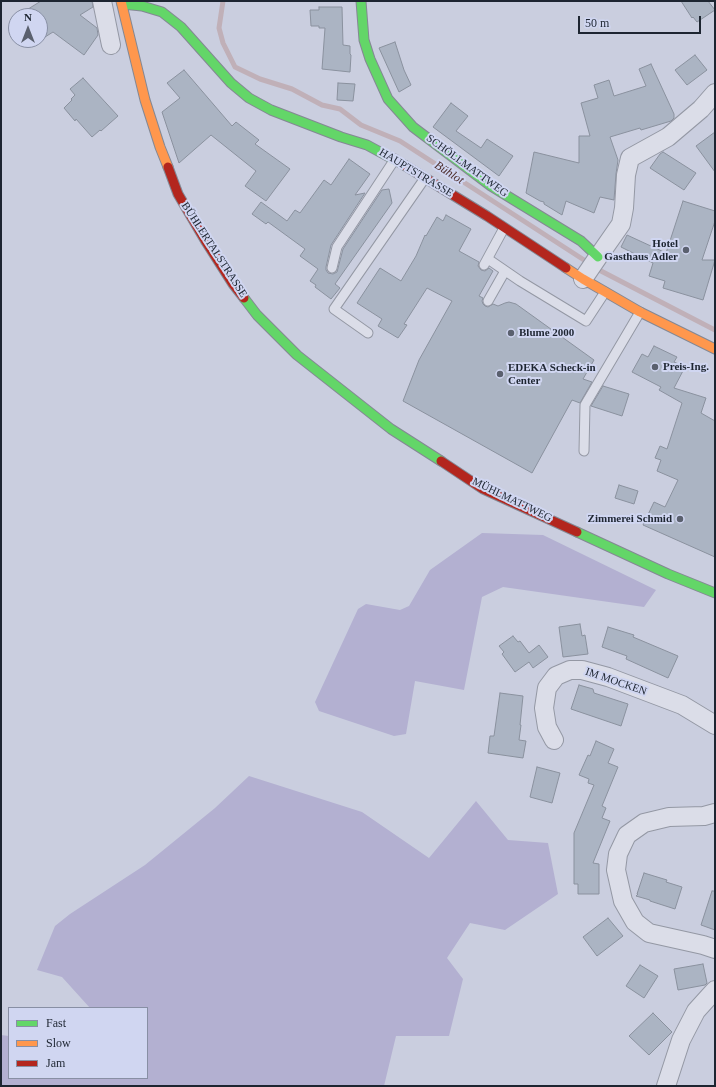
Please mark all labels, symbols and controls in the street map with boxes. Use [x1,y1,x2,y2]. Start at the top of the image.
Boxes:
north arrow [8,8,48,48]
scale bar [580,8,703,34]
text: N [24,11,32,23]
text: 50 m [585,16,609,30]
street label: SCHÖLLMATTWEG [424,132,510,200]
street label: HAUPTSTRASSE [377,146,455,200]
water label: Bühlot [432,158,466,188]
street label: BÜHLERTALSTRASSE [178,200,250,300]
place label: Hotel Gasthaus Adler [604,237,678,263]
marker: Hotel Gasthaus Adler [681,245,691,255]
place label: Blume 2000 [519,326,574,340]
marker: Blume 2000 [506,328,516,338]
place label: Preis-Ing. [663,360,709,374]
place label: EDEKA Scheck-in Center [508,361,596,387]
marker: Preis-Ing. [650,362,660,372]
marker: EDEKA Scheck-in Center [495,369,505,379]
street label: MÜHLMATTWEG [470,475,554,525]
place label: Zimmerei Schmid [588,512,672,526]
marker: Zimmerei Schmid [675,514,685,524]
street label: IM MOCKEN [584,665,648,699]
legend [8,1007,148,1079]
text: Fast [46,1016,66,1030]
text: Slow [46,1036,71,1050]
text: Jam [46,1056,65,1070]

